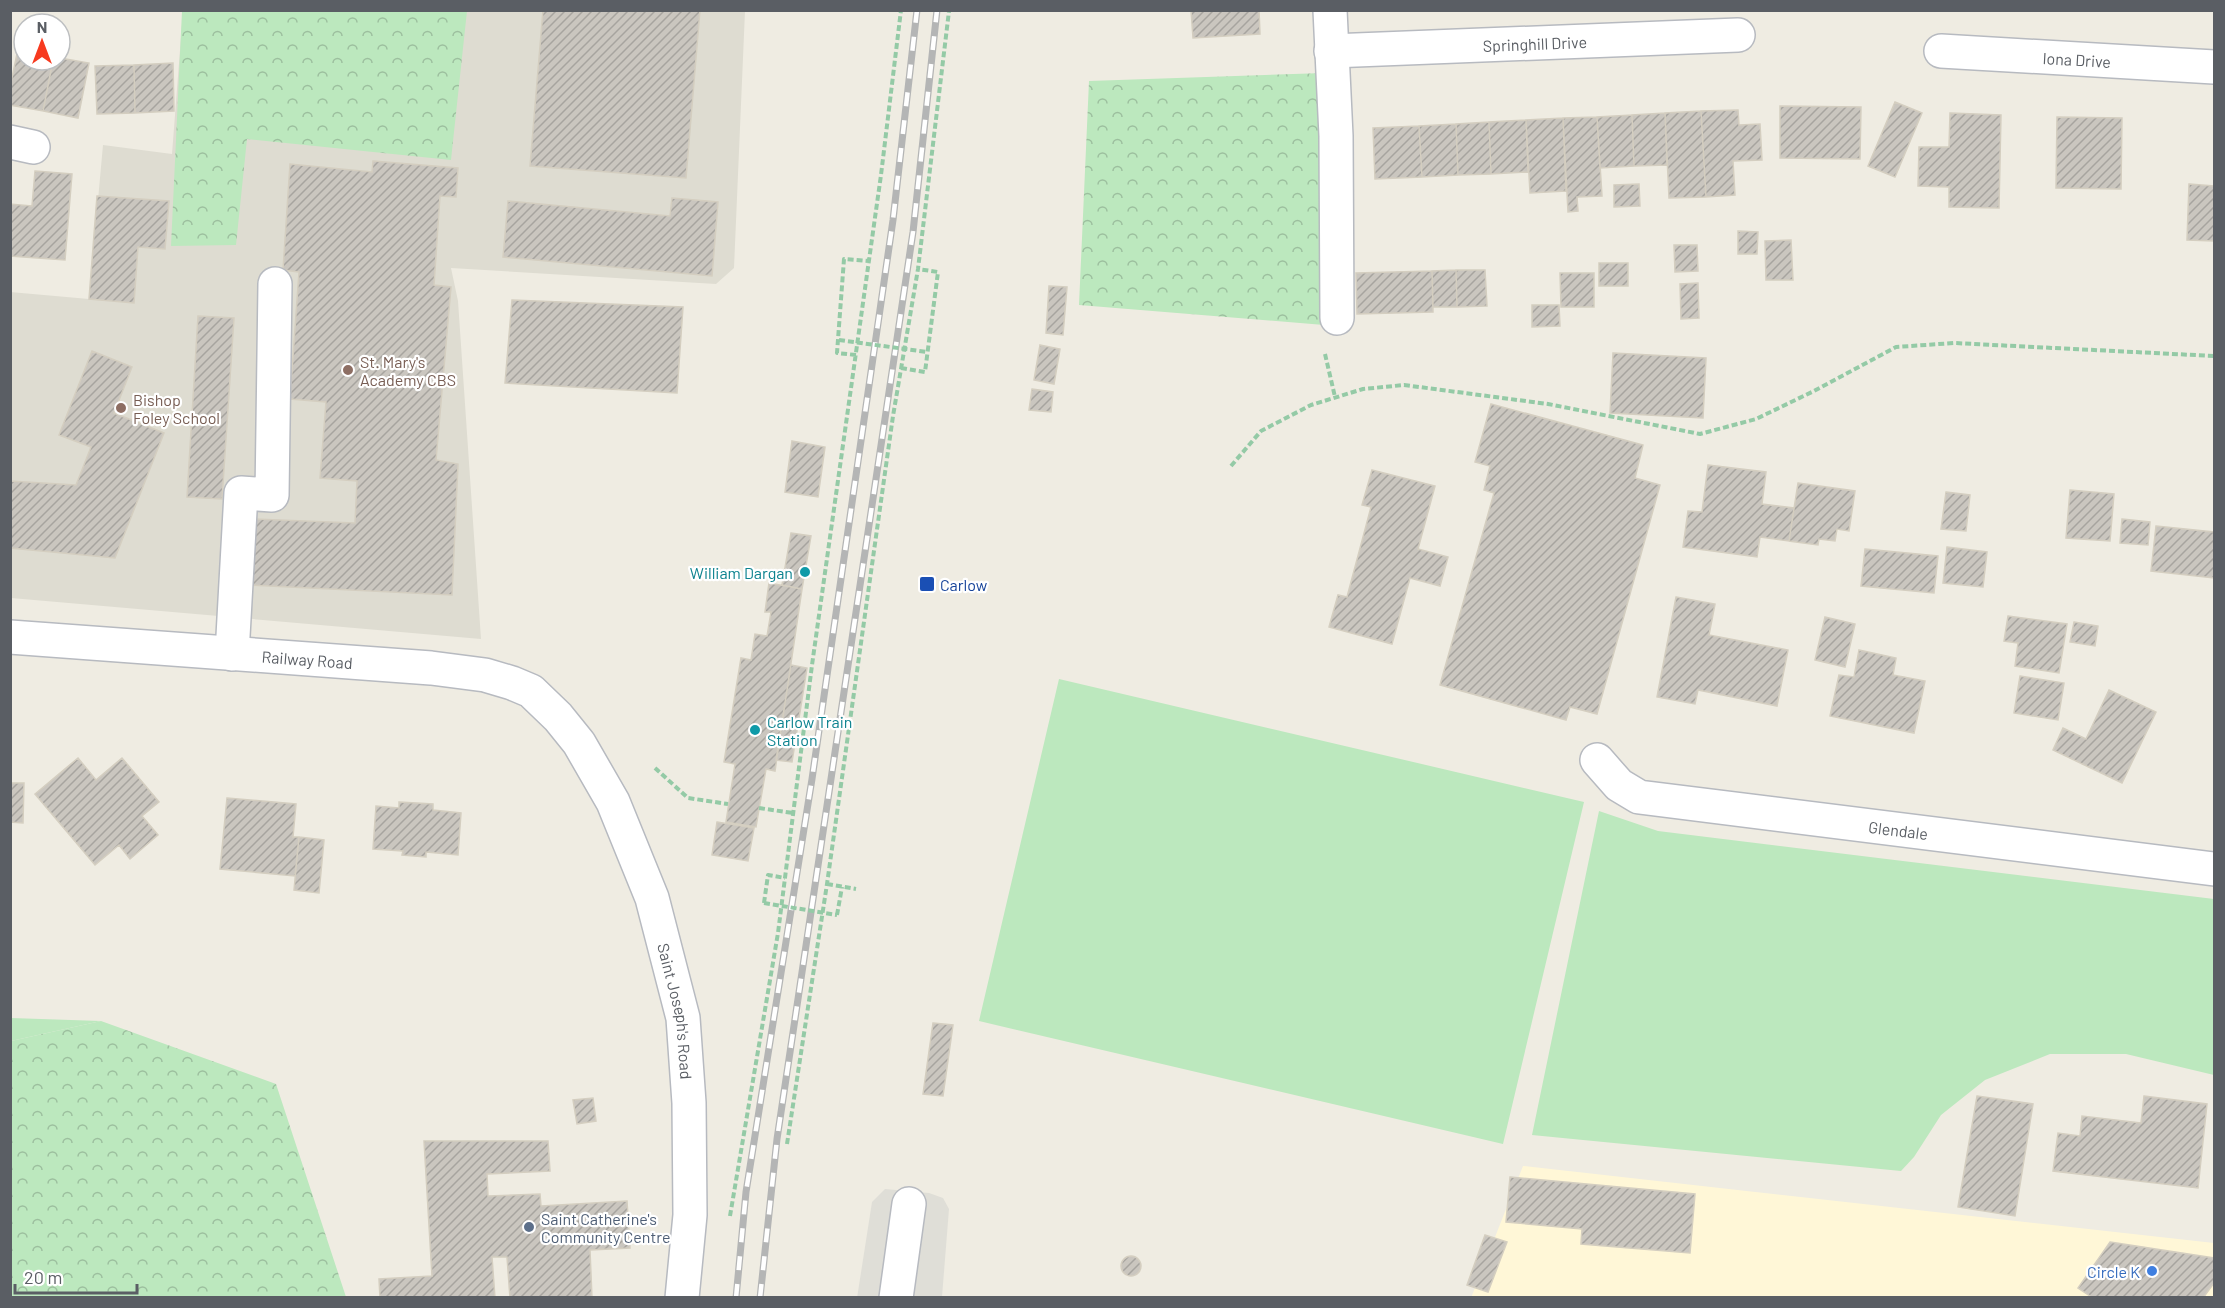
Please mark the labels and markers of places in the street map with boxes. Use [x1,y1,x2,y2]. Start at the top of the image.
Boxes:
place label: St. Mary's Academy CBS [360,352,456,389]
marker: St. Mary's Academy CBS [341,363,355,377]
place label: Bishop Foley School [133,390,220,427]
marker: Bishop Foley School [114,401,128,415]
place label: William Dargan [690,563,793,582]
marker: William Dargan [798,565,812,579]
marker: Carlow [918,575,936,593]
place label: Carlow [940,575,988,594]
place label: Carlow Train Station [767,712,852,749]
marker: Carlow Train Station [748,723,762,737]
place label: Saint Catherine's Community Centre [541,1209,671,1246]
marker: Saint Catherine's Community Centre [522,1220,536,1234]
place label: Circle K [2087,1262,2140,1281]
marker: Circle K [2145,1264,2159,1278]

